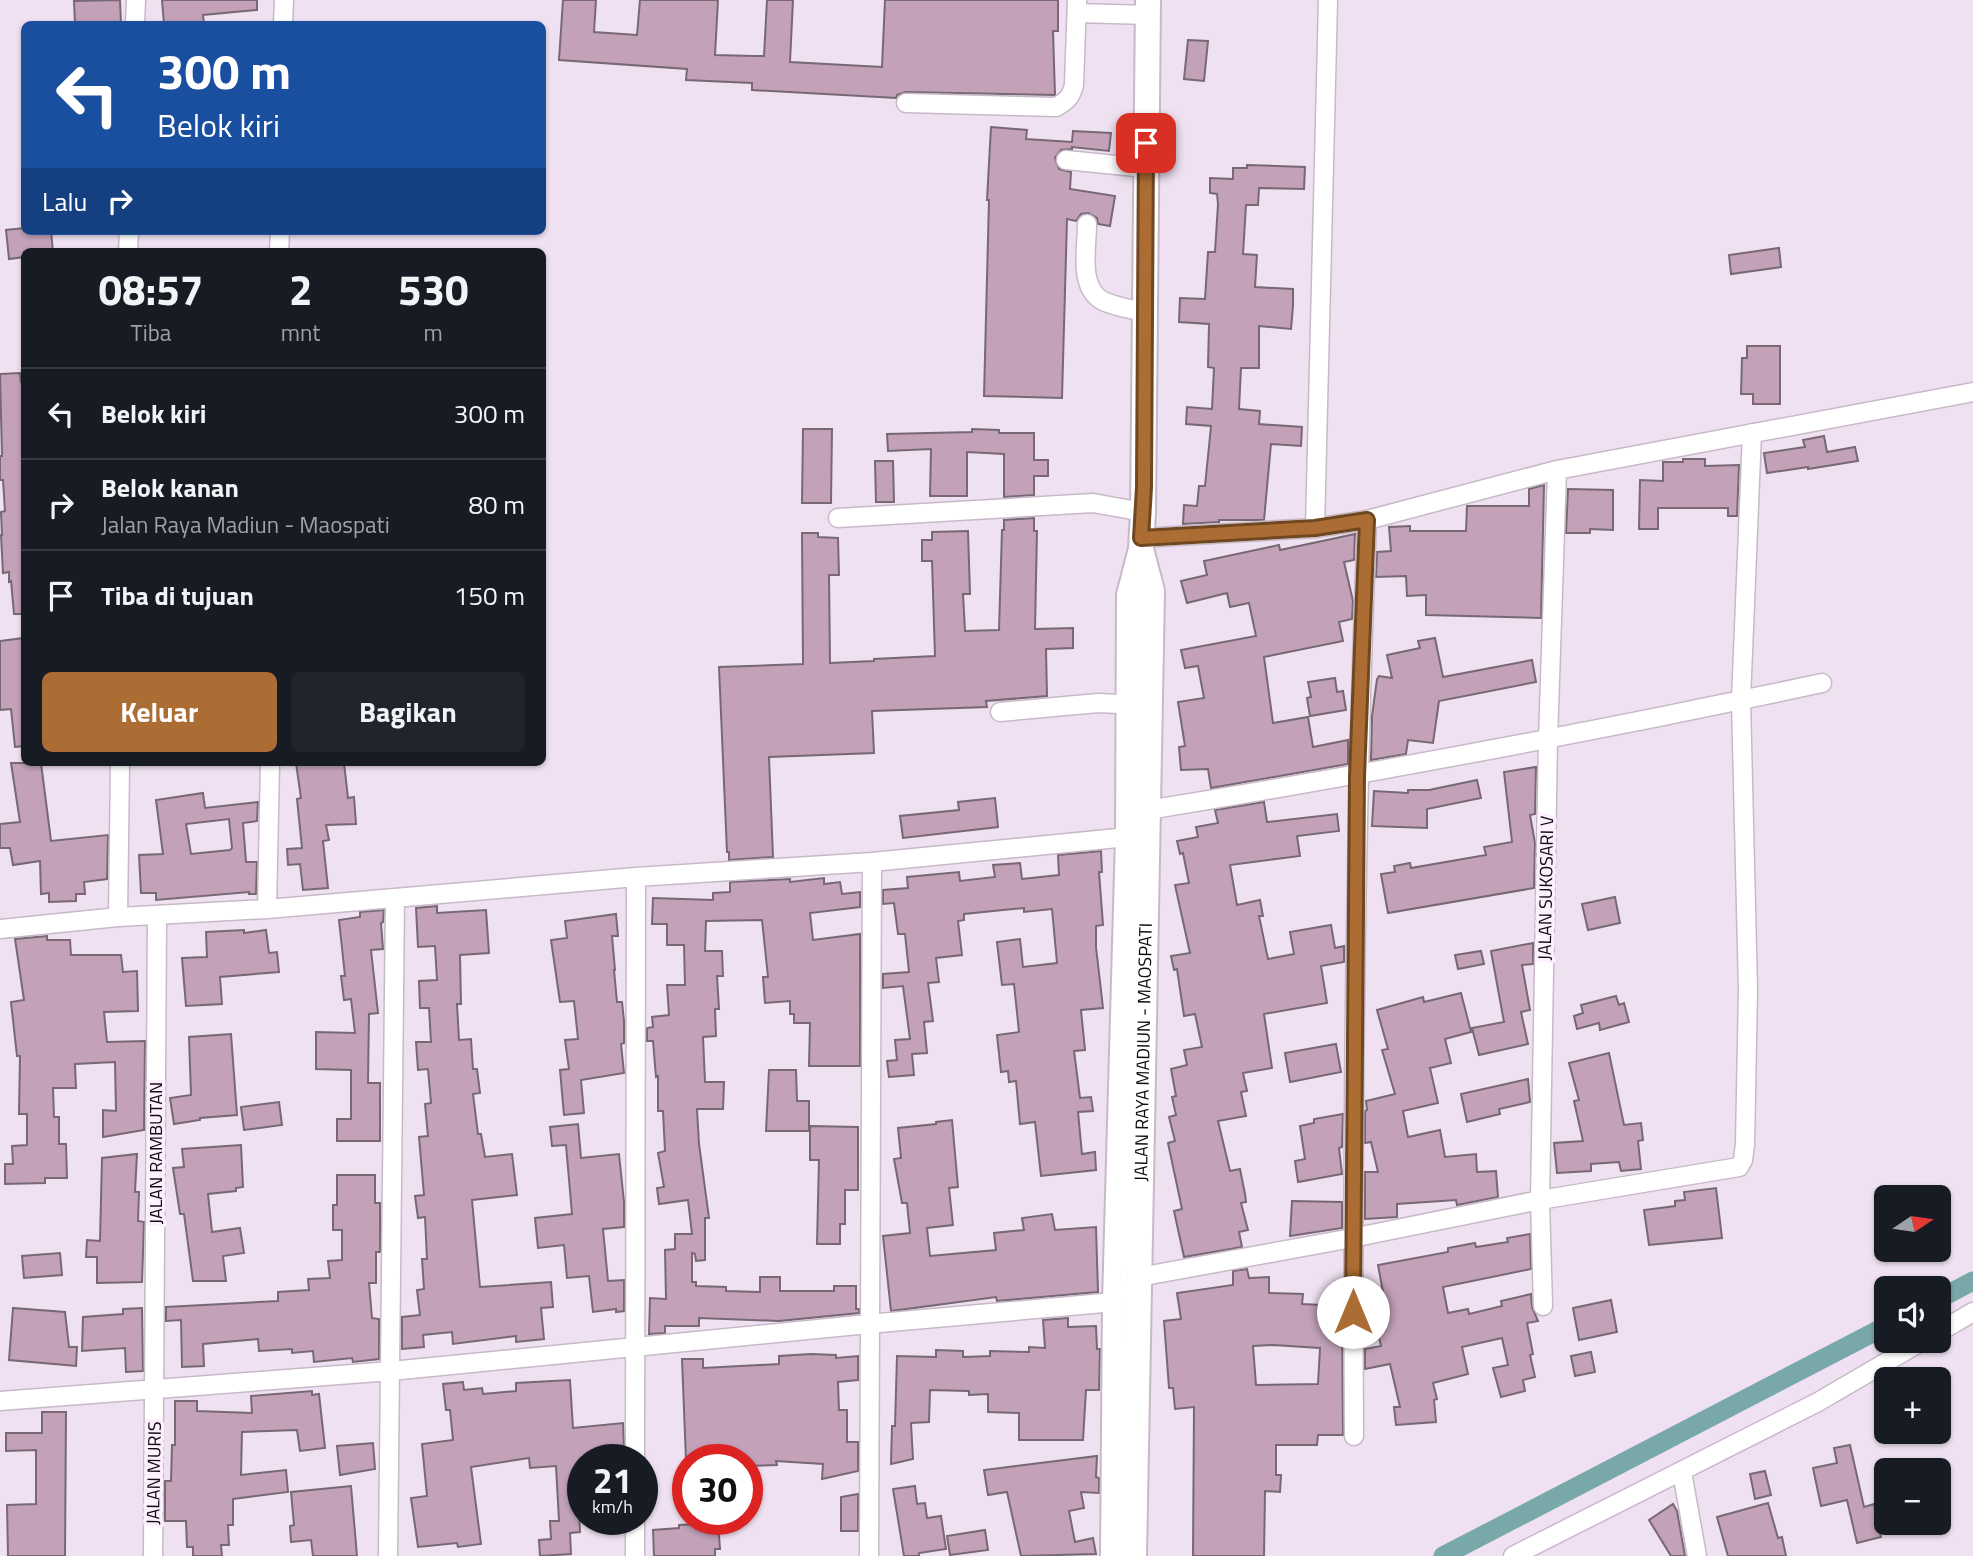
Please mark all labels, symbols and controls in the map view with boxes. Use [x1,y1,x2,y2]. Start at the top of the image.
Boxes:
text: 300 m [157,33,291,108]
icon: left [42,49,133,140]
text: Belok kiri [157,101,280,149]
pin [1116,113,1176,173]
icon: arrive [1127,124,1165,162]
text: Lalu [42,182,87,221]
icon: right [101,182,139,220]
text: 08:57 [99,257,203,321]
text: 2 [289,257,312,321]
text: 530 [398,257,469,321]
text: Tiba [131,315,171,350]
text: mnt [281,315,320,350]
text: m [424,315,443,350]
text: Belok kiri [101,394,207,433]
text: 300 m [454,394,525,433]
icon: left [42,395,80,433]
text: Belok kanan [101,468,239,507]
text: 80 m [468,485,525,524]
icon: right [42,486,80,524]
text: Jalan Raya Madiun - Maospati [101,507,390,542]
text: Tiba di tujuan [101,576,254,615]
text: 150 m [454,576,525,615]
icon: arrive [42,577,80,615]
button: Keluar [42,672,277,752]
button: Bagikan [291,672,525,752]
street label: JALAN SUKOSARI V [1531,815,1560,961]
street label: JALAN RAYA MADIUN - MAOSPATI [1127,923,1159,1182]
street label: JALAN RAMBUTAN [142,1082,169,1224]
north arrow [1874,1185,1951,1262]
map controls [1874,1185,1951,1535]
position arrow [1316,1275,1390,1349]
button: sound [1874,1276,1951,1353]
button: + [1874,1367,1951,1444]
street label: JALAN MURIS [139,1421,168,1525]
speed limit sign: 30 [672,1444,763,1535]
text: 21 [593,1453,632,1507]
button: − [1874,1458,1951,1535]
text: km/h [592,1493,633,1520]

